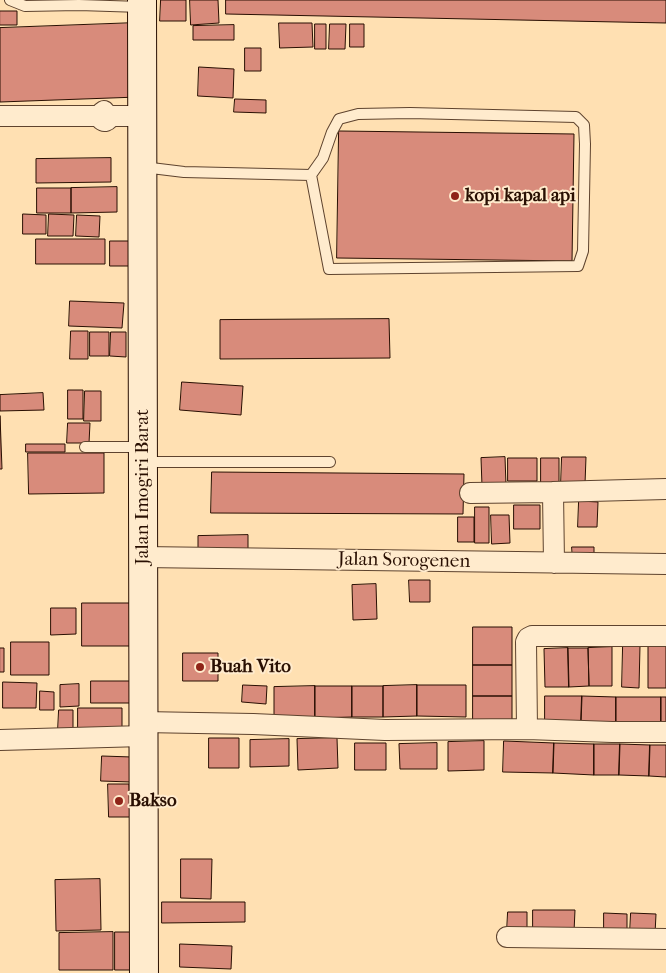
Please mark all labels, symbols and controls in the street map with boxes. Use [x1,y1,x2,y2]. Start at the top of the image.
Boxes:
place label: kopi kapal api [465,185,576,207]
marker: kopi kapal api [449,190,461,202]
street label: Jalan Imogiri Barat [132,409,154,565]
street label: Jalan Sorogenen [338,548,470,574]
place label: Buah Vito [210,656,291,678]
marker: Buah Vito [194,661,206,673]
place label: Bakso [129,790,177,812]
marker: Bakso [113,795,125,807]

